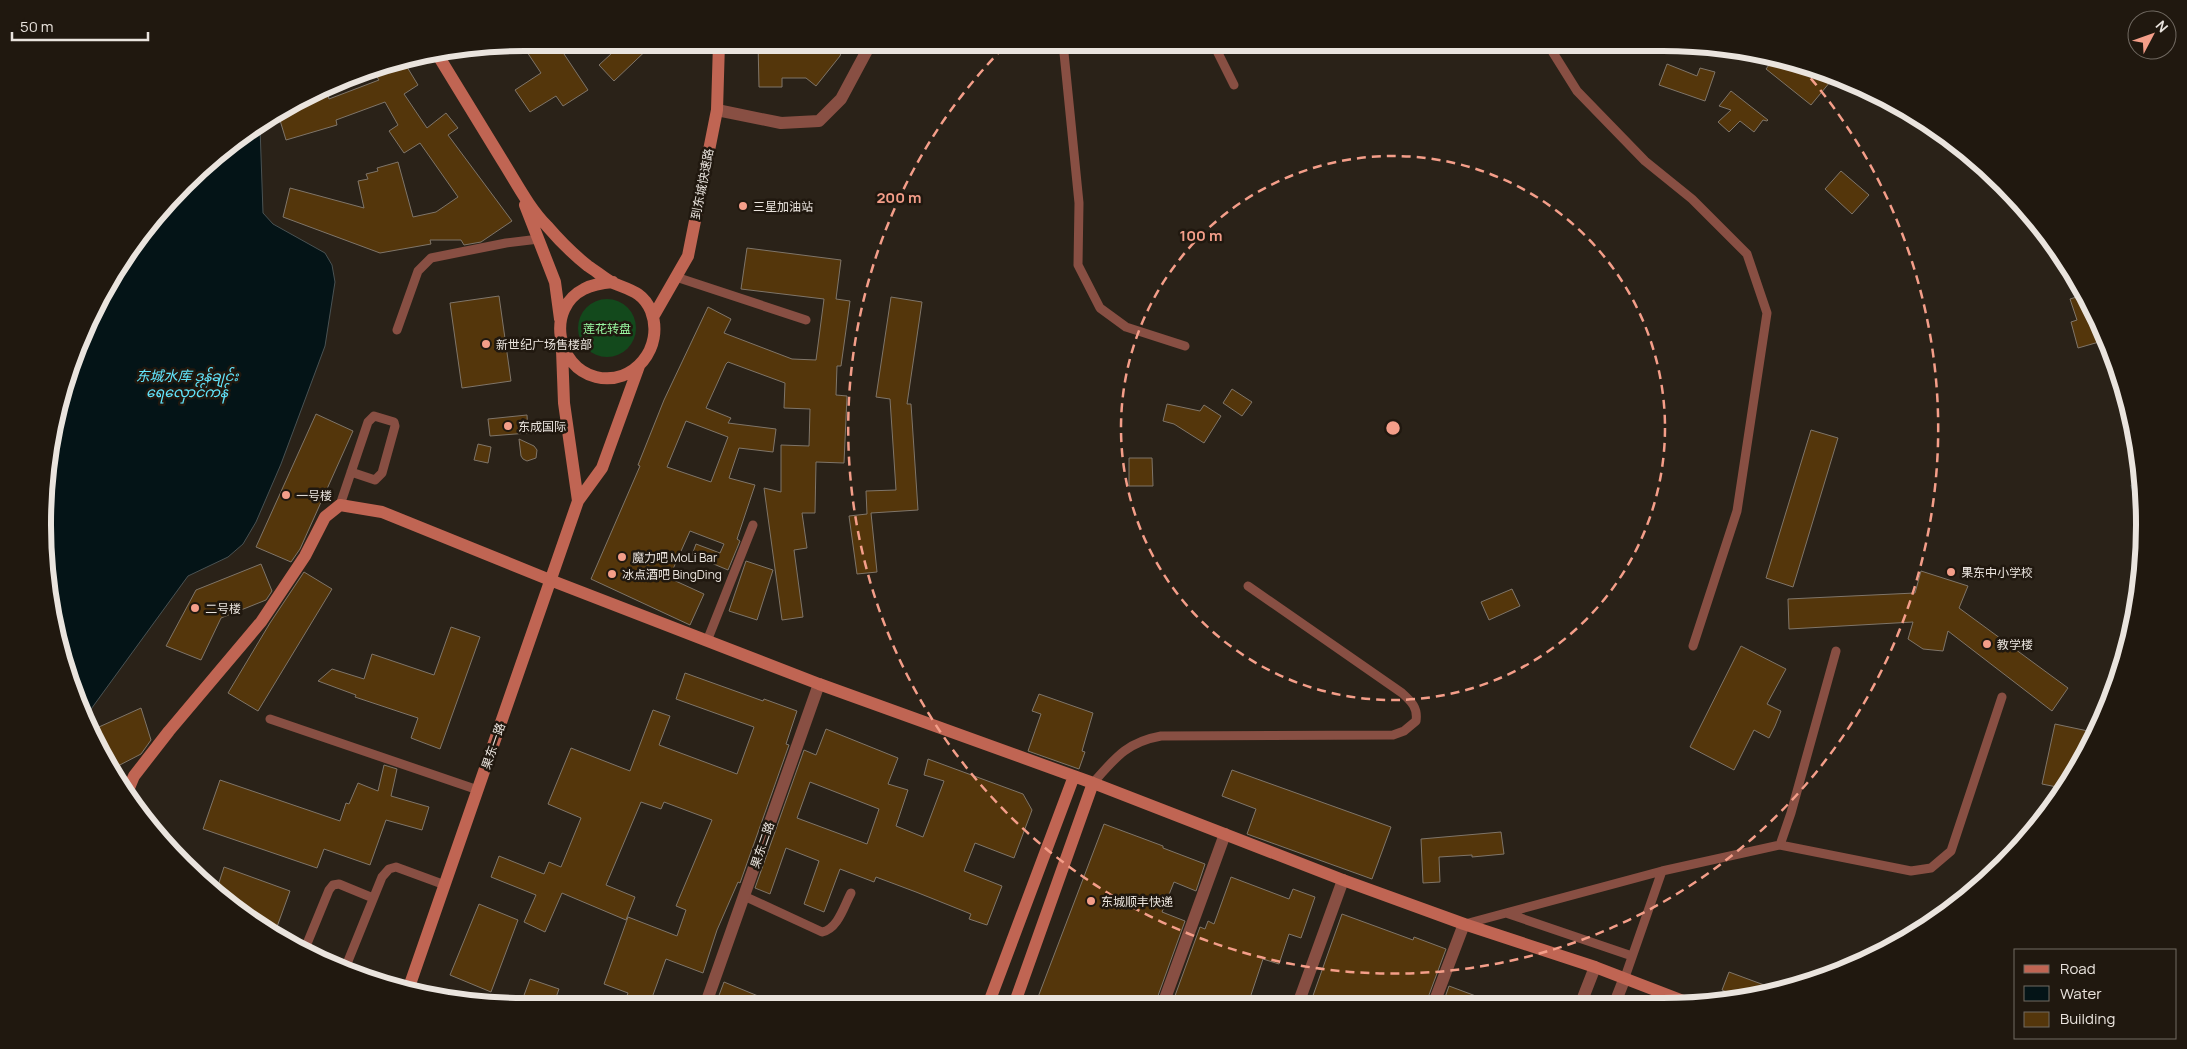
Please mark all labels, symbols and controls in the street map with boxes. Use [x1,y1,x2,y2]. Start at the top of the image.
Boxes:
scale bar [12,10,149,42]
north arrow [2127,10,2177,60]
text: 50 m [20,16,54,37]
text: N [2152,16,2173,36]
street label: 到东城快速路 [687,147,717,221]
text: 200 m [876,187,922,208]
place label: 三星加油站 [753,198,813,215]
marker: 三星加油站 [737,200,749,212]
text: 100 m [1180,225,1222,246]
park label: 莲花转盘 [583,320,631,337]
place label: 新世纪广场售楼部 [496,336,592,353]
marker: 新世纪广场售楼部 [480,338,492,350]
water label: 东城水库 ဒွန်ချင်း ရေလှောင်ကန် [136,366,240,404]
place label: 东成国际 [518,418,566,435]
centre of rings [1384,419,1402,437]
marker: 东成国际 [502,420,514,432]
place label: 一号楼 [296,487,332,504]
marker: 一号楼 [280,489,292,501]
place label: 魔力吧 MoLi Bar [632,549,718,566]
marker: 魔力吧 MoLi Bar [616,551,628,563]
place label: 果东中小学校 [1961,564,2033,581]
place label: 冰点酒吧 BingDing [622,566,722,583]
marker: 果东中小学校 [1945,566,1957,578]
marker: 冰点酒吧 BingDing [606,568,618,580]
place label: 二号楼 [205,600,241,617]
marker: 二号楼 [189,602,201,614]
place label: 教学楼 [1997,636,2033,653]
marker: 教学楼 [1981,638,1993,650]
street label: 果东一路 [477,721,509,771]
street label: 果东二路 [746,820,778,870]
place label: 东城顺丰快递 [1101,893,1173,910]
marker: 东城顺丰快递 [1085,895,1097,907]
legend [2014,949,2177,1039]
text: Road [2060,958,2096,979]
text: Water [2060,983,2102,1004]
text: Building [2060,1008,2115,1029]

